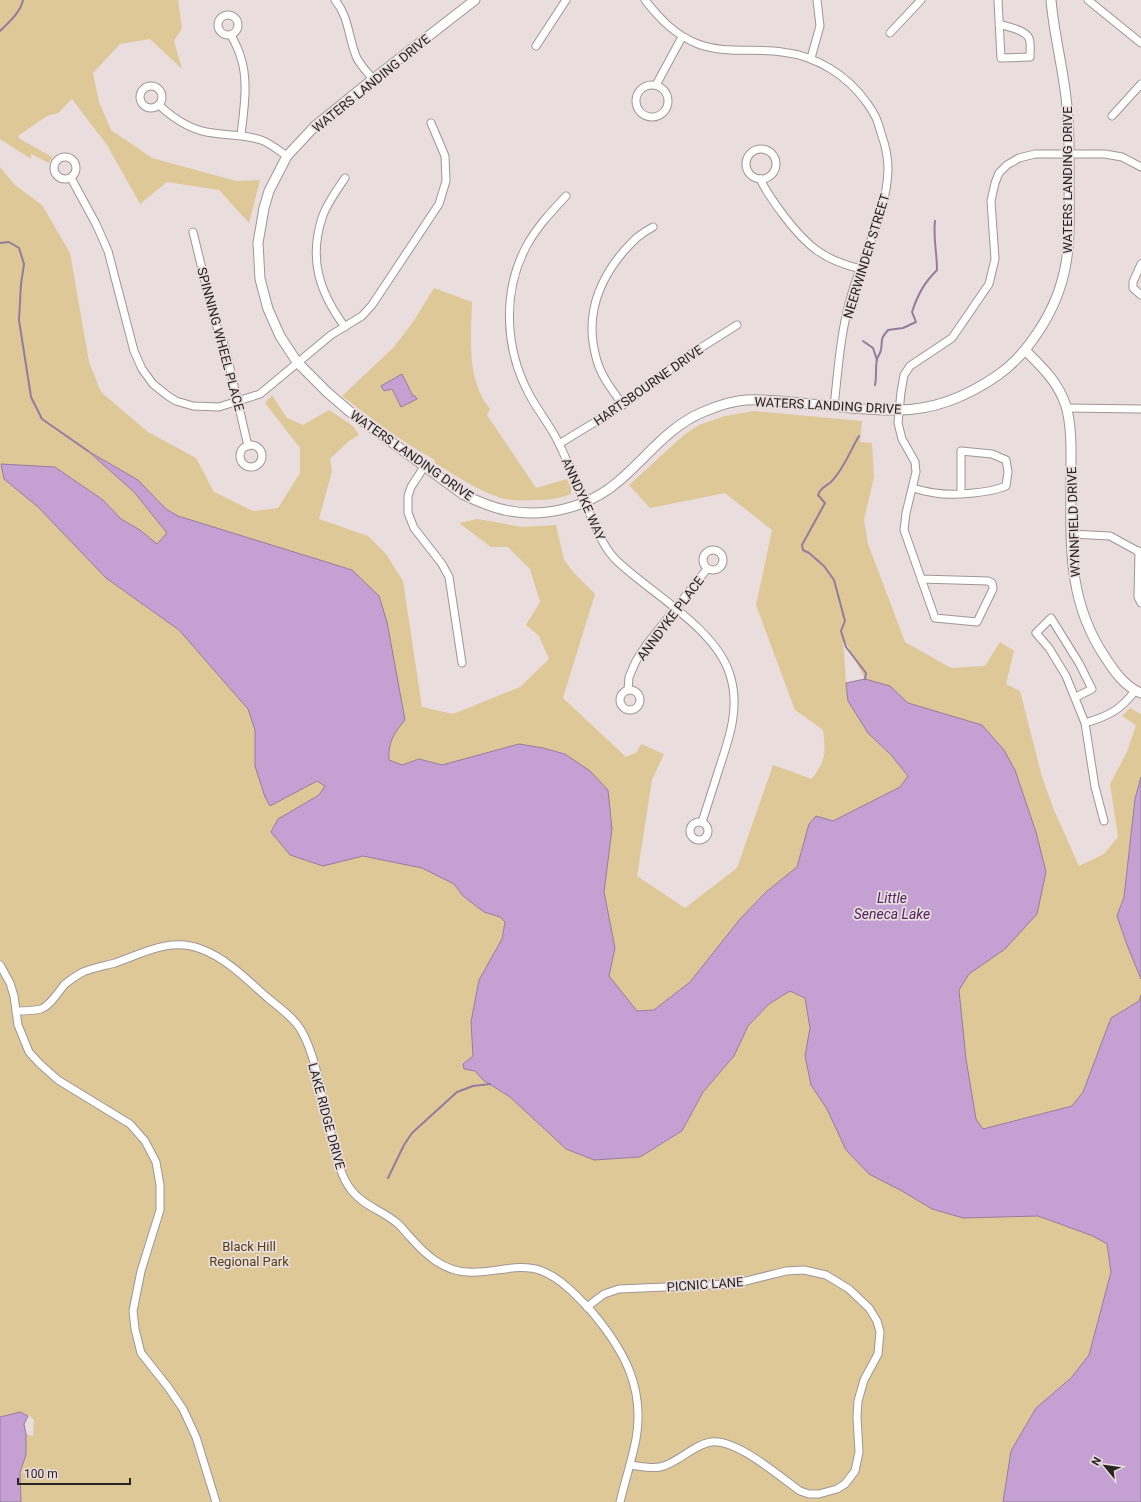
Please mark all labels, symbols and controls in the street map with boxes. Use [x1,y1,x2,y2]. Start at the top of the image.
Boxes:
street label: WATERS LANDING DRIVE [309,31,433,135]
street label: WATERS LANDING DRIVE [1060,106,1075,254]
street label: NEERWINDER STREET [840,192,893,320]
street label: SPINNING WHEEL PLACE [194,266,247,413]
street label: HARTSBOURNE DRIVE [591,342,706,429]
street label: WATERS LANDING DRIVE [754,394,902,417]
street label: WATERS LANDING DRIVE [347,407,476,504]
street label: ANNDYKE WAY [559,456,609,543]
street label: WYNNFIELD DRIVE [1064,467,1083,577]
street label: ANNDYKE PLACE [634,573,707,663]
water label: Little Seneca Lake [854,890,930,922]
street label: LAKE RIDGE DRIVE [305,1061,348,1171]
park label: Black Hill Regional Park [209,1239,289,1269]
street label: PICNIC LANE [666,1274,744,1295]
north arrow [1085,1446,1125,1486]
text: N [1089,1455,1104,1468]
scale bar [18,1460,130,1486]
text: 100 m [24,1467,58,1481]

